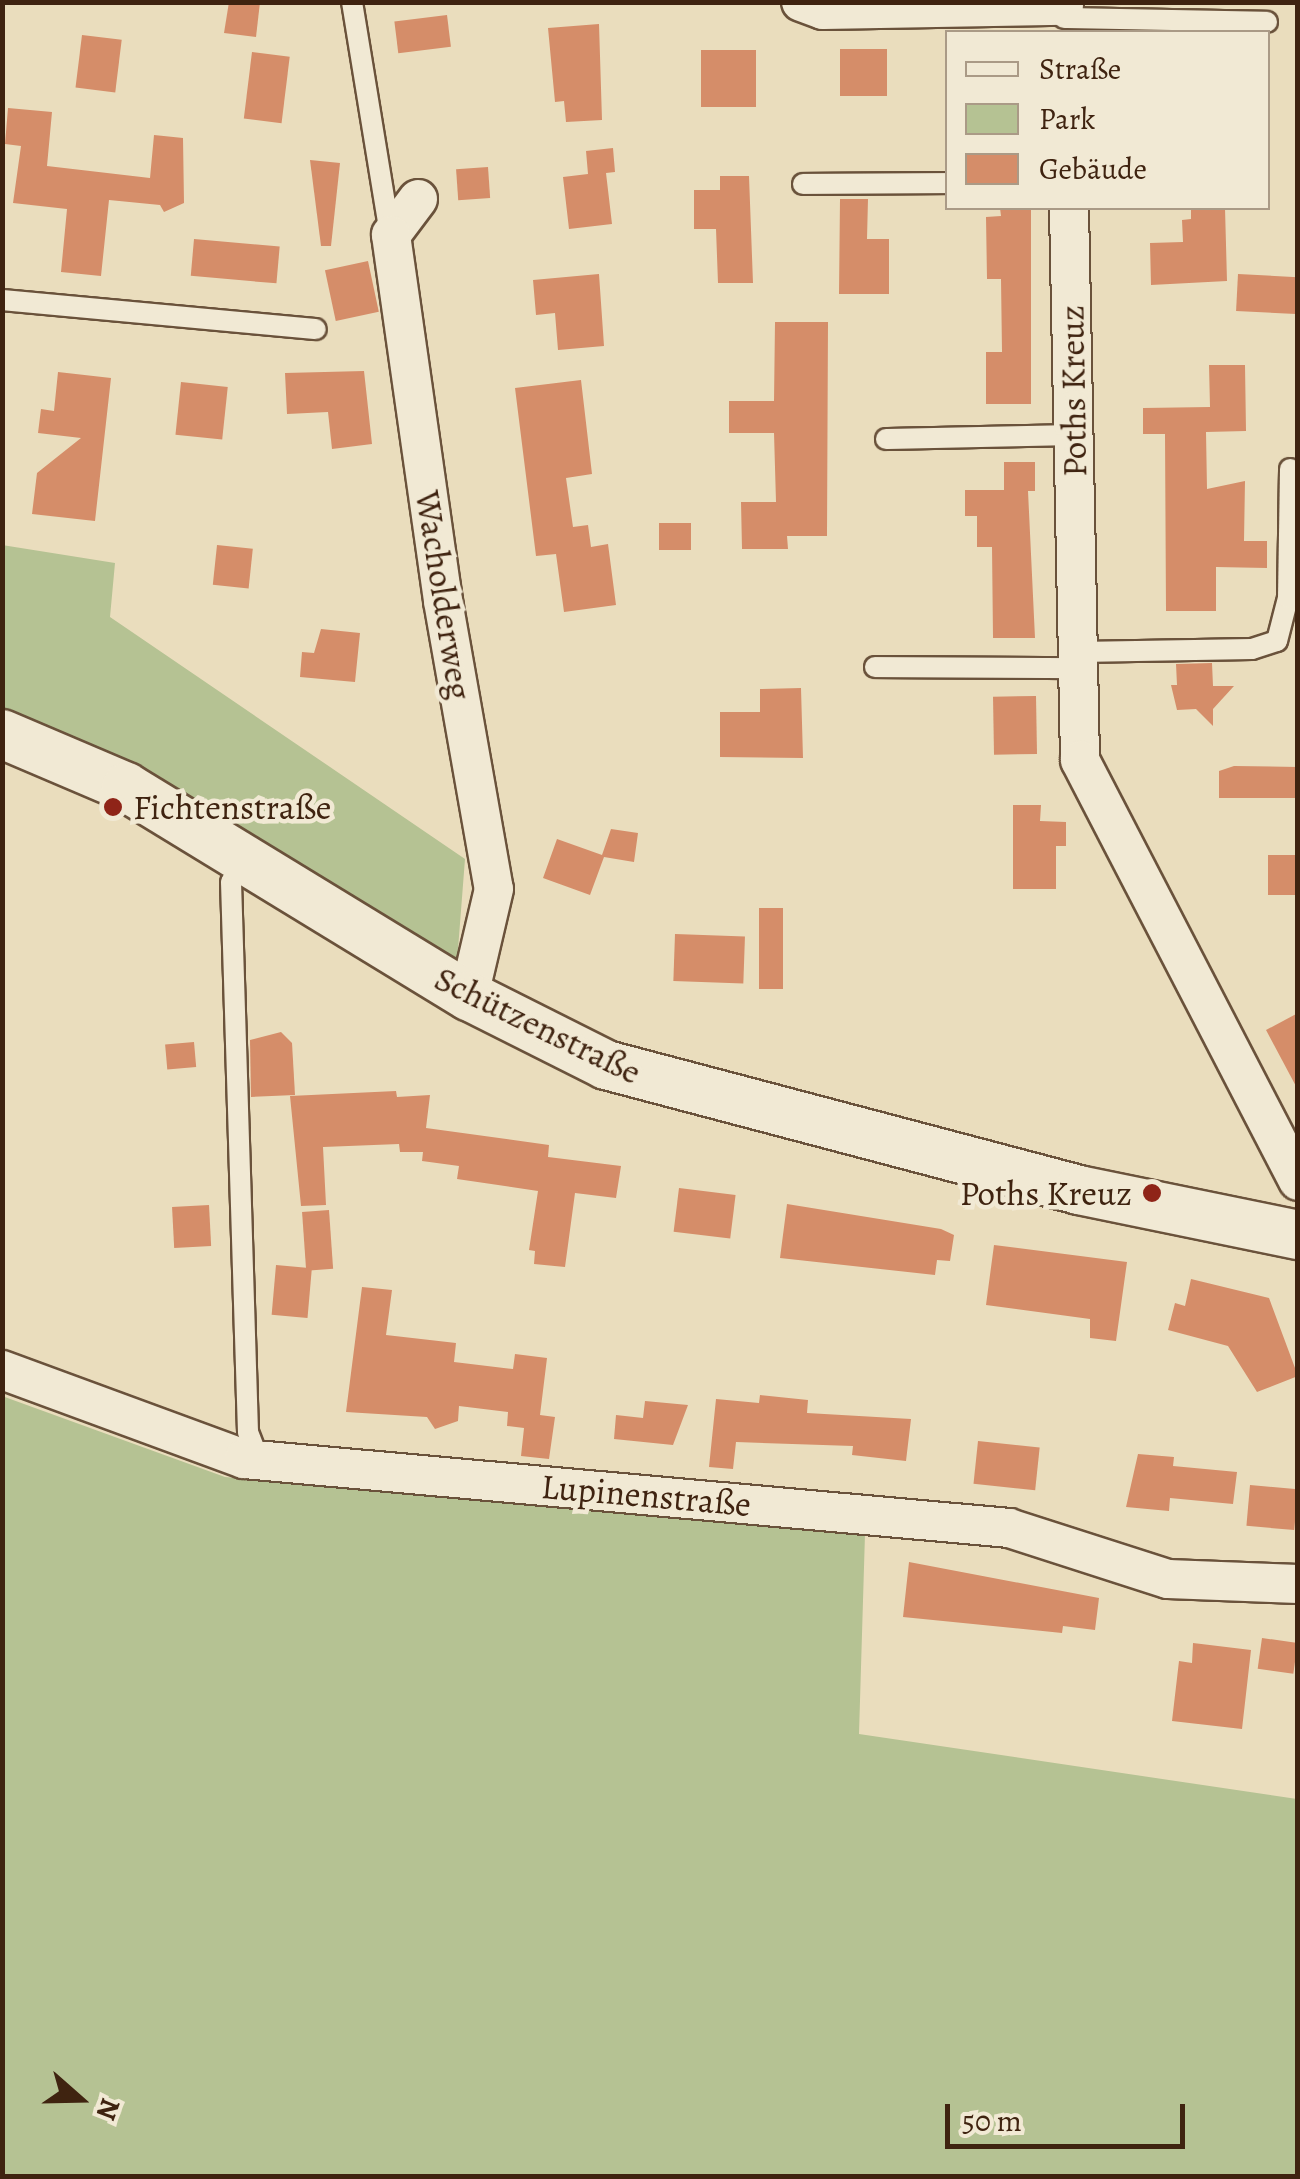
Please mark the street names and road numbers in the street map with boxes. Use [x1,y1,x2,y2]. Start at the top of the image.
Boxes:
street label: Poths Kreuz [1051,305,1095,477]
street label: Wacholderweg [407,488,481,702]
street label: Schützenstraße [428,957,648,1093]
street label: Lupinenstraße [539,1465,753,1525]

